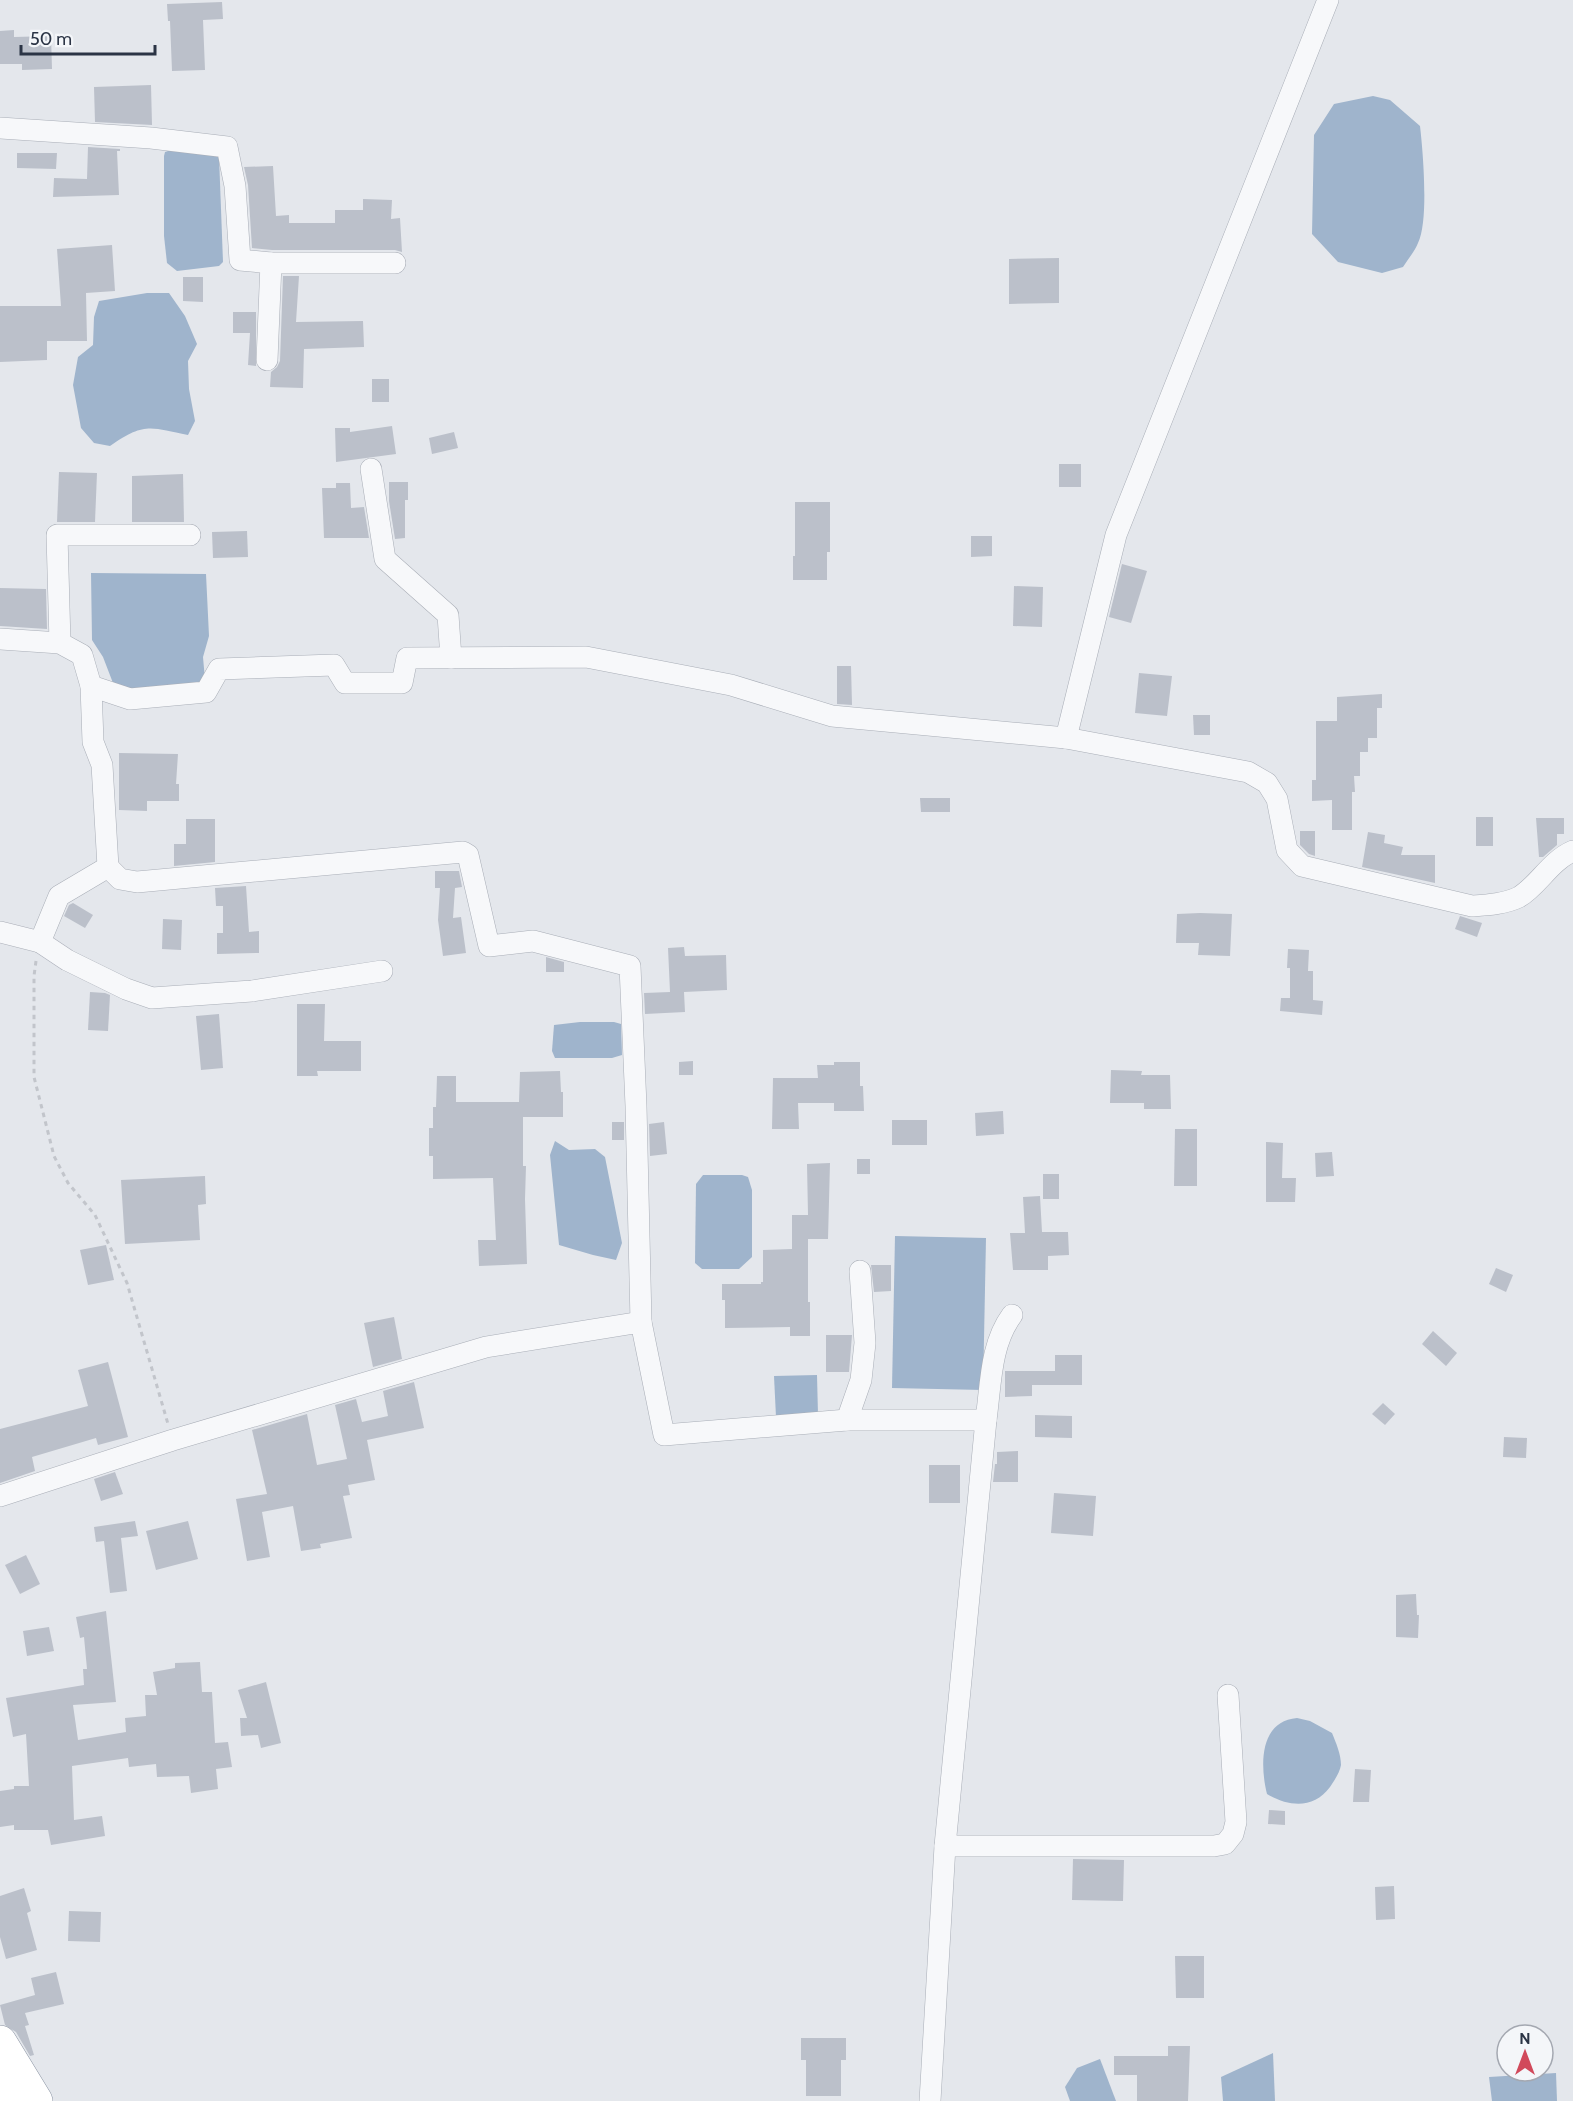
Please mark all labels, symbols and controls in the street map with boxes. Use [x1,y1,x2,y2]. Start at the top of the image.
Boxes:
scale bar [21,18,154,56]
text: 50 m [30,28,72,50]
north arrow [1495,2023,1555,2083]
text: N [1519,2029,1531,2048]

